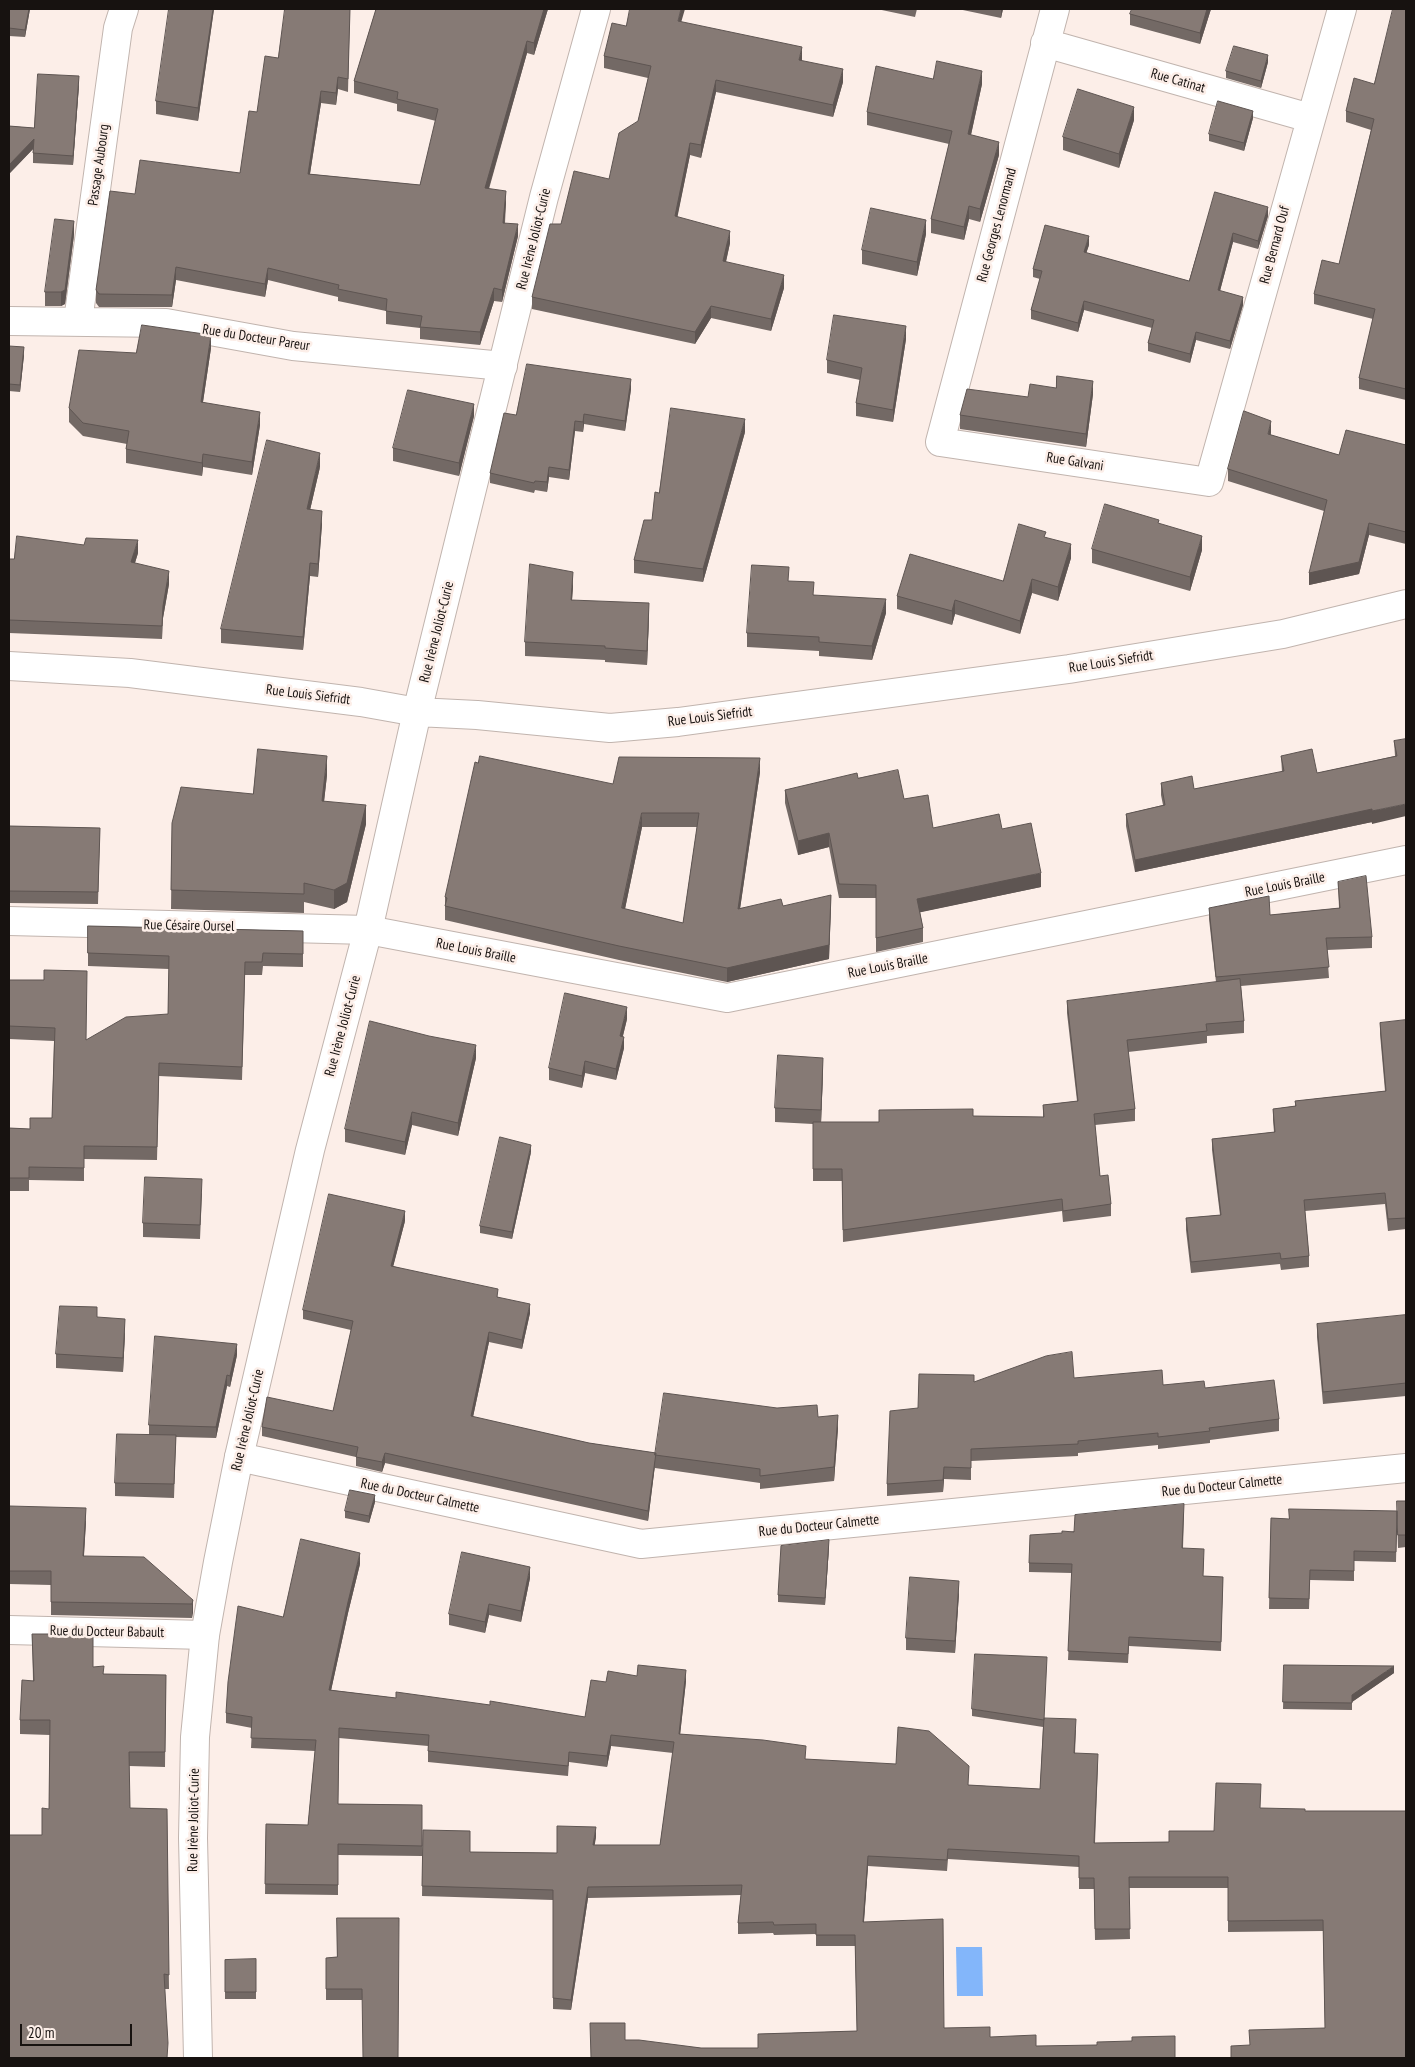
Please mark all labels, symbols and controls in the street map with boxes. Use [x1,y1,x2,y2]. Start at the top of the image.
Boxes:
street label: Rue Catinat [1149,65,1207,97]
street label: Passage Aubourg [85,123,113,207]
street label: Rue Georges Lenormand [974,166,1020,284]
street label: Rue Irène Joliot-Curie [513,187,555,291]
street label: Rue Bernard Ouf [1257,204,1293,286]
street label: Rue du Docteur Pareur [201,321,311,355]
street label: Rue Galvani [1045,449,1105,475]
street label: Rue Irène Joliot-Curie [416,580,458,684]
street label: Rue Louis Siefridt [1068,647,1154,677]
street label: Rue Louis Siefridt [265,681,351,709]
street label: Rue Louis Siefridt [667,703,753,731]
street label: Rue Louis Braille [1244,869,1326,901]
street label: Rue Césaire Oursel [144,917,234,935]
street label: Rue Louis Braille [435,935,517,967]
street label: Rue Louis Braille [847,950,929,982]
street label: Rue Irène Joliot-Curie [321,974,365,1078]
street label: Rue Irène Joliot-Curie [228,1368,268,1472]
street label: Rue du Docteur Calmette [1161,1471,1283,1501]
street label: Rue du Docteur Calmette [359,1475,481,1517]
street label: Rue du Docteur Calmette [758,1511,880,1541]
street label: Rue du Docteur Babault [50,1623,164,1641]
street label: Rue Irène Joliot-Curie [185,1768,203,1872]
scale bar [22,2014,135,2046]
text: 20 m [28,2023,54,2042]

